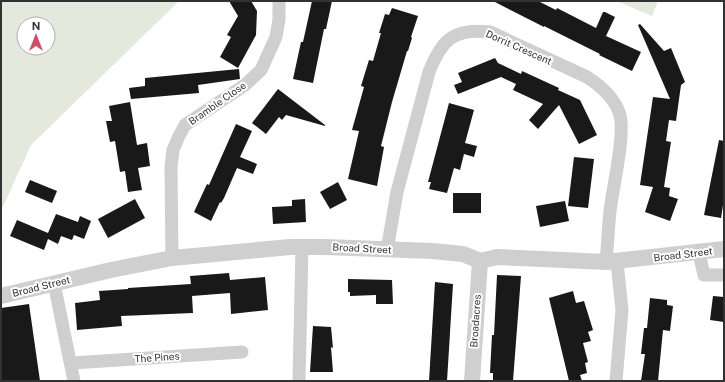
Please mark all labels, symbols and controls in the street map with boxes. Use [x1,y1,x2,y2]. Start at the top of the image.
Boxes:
north arrow [16,16,56,56]
text: N [32,20,40,32]
street label: Dorrit Crescent [484,27,554,67]
street label: Bramble Close [186,79,248,127]
street label: Broad Street [332,240,392,256]
street label: Broad Street [653,244,713,264]
street label: Broad Street [11,273,71,299]
street label: Broadacres [467,294,483,348]
street label: The Pines [134,349,180,365]

